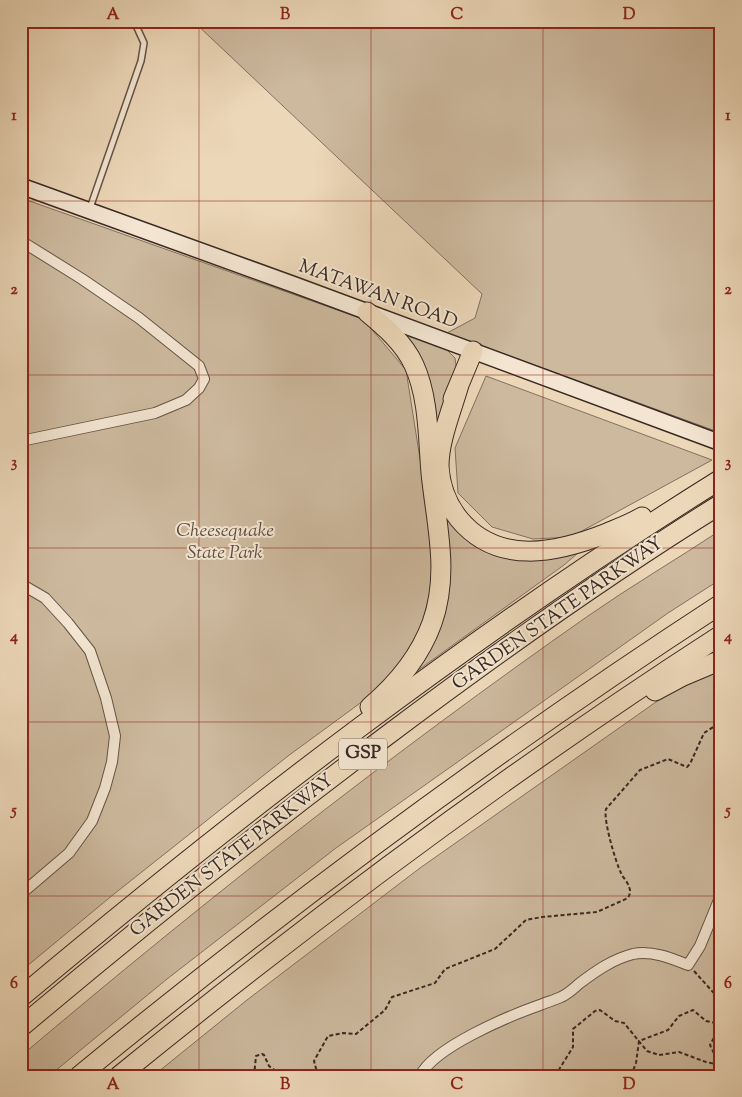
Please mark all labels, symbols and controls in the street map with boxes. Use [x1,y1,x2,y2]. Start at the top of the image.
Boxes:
text: A [107,4,120,27]
text: B [280,4,290,27]
text: C [451,4,464,27]
text: D [623,4,636,27]
text: 1 [11,105,17,128]
text: 1 [725,105,731,128]
street label: MATAWAN ROAD [295,254,461,336]
text: 2 [10,279,18,302]
text: 2 [724,279,732,302]
text: 3 [11,452,18,475]
text: 3 [725,452,732,475]
park label: Cheesequake State Park [176,518,274,567]
street label: GARDEN STATE PARKWAY [447,530,669,697]
text: 4 [9,626,18,649]
text: 4 [723,626,732,649]
road number: GSP [339,739,387,770]
street label: GARDEN STATE PARKWAY [124,767,340,944]
text: 5 [9,800,17,823]
text: 5 [723,800,731,823]
text: 6 [10,973,18,996]
text: 6 [724,973,732,996]
text: A [107,1074,120,1097]
text: B [280,1074,290,1097]
text: C [451,1074,464,1097]
text: D [623,1074,636,1097]

